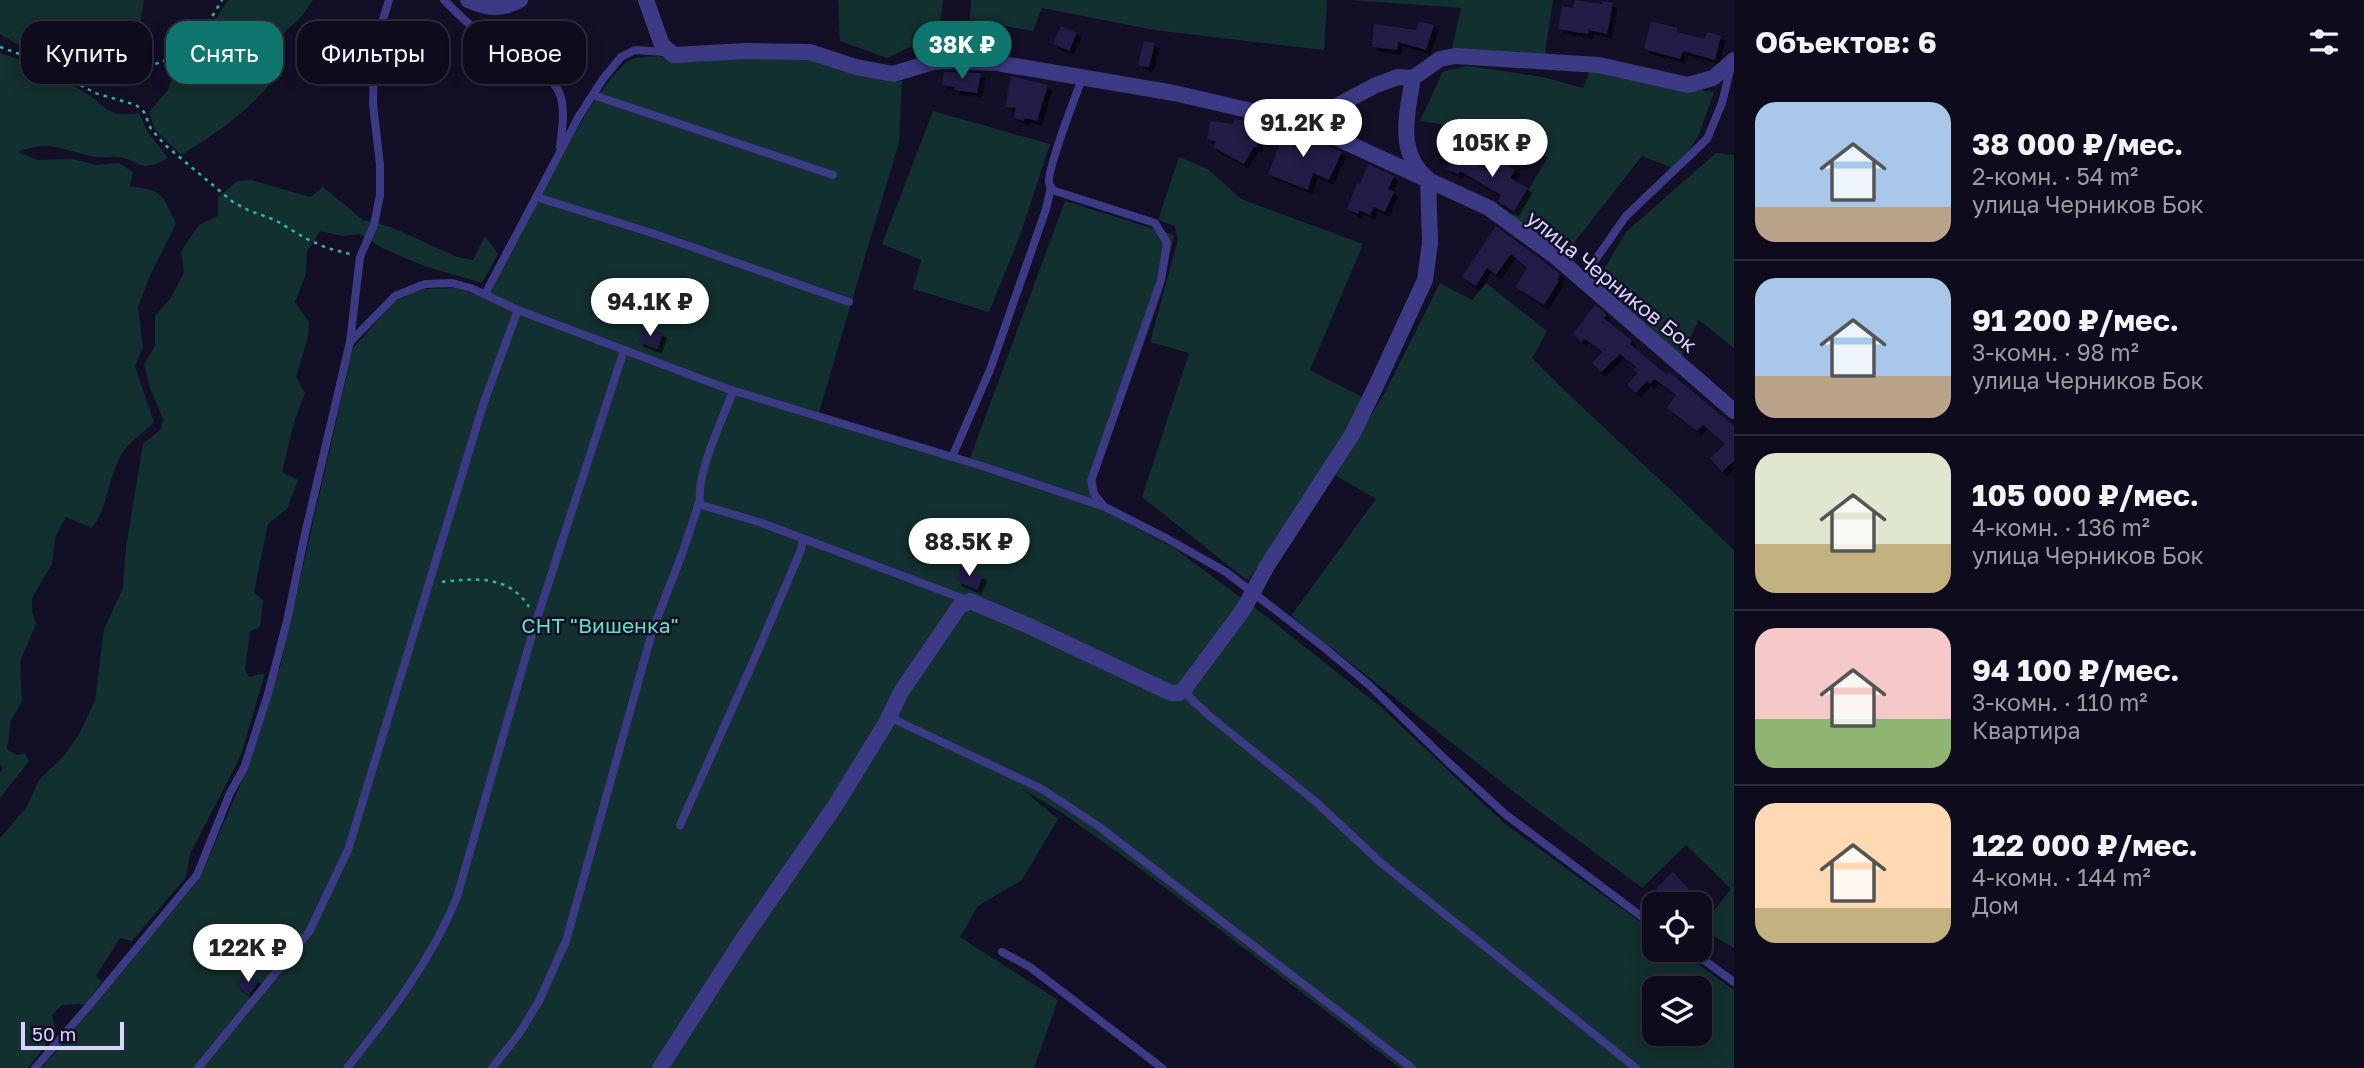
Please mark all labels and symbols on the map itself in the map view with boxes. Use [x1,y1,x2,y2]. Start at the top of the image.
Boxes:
pin: 38K ₽ [913,22,1011,81]
pin: 91.2K ₽ [1238,100,1368,159]
pin: 105K ₽ [1435,120,1549,179]
street label: улица Черников Бок [1522,204,1702,358]
pin: 94.1K ₽ [585,278,715,338]
pin: 88.5K ₽ [904,518,1034,578]
park label: СНТ "Вишенка" [521,612,679,638]
pin: 122K ₽ [191,925,305,984]
scale bar [21,1019,124,1051]

